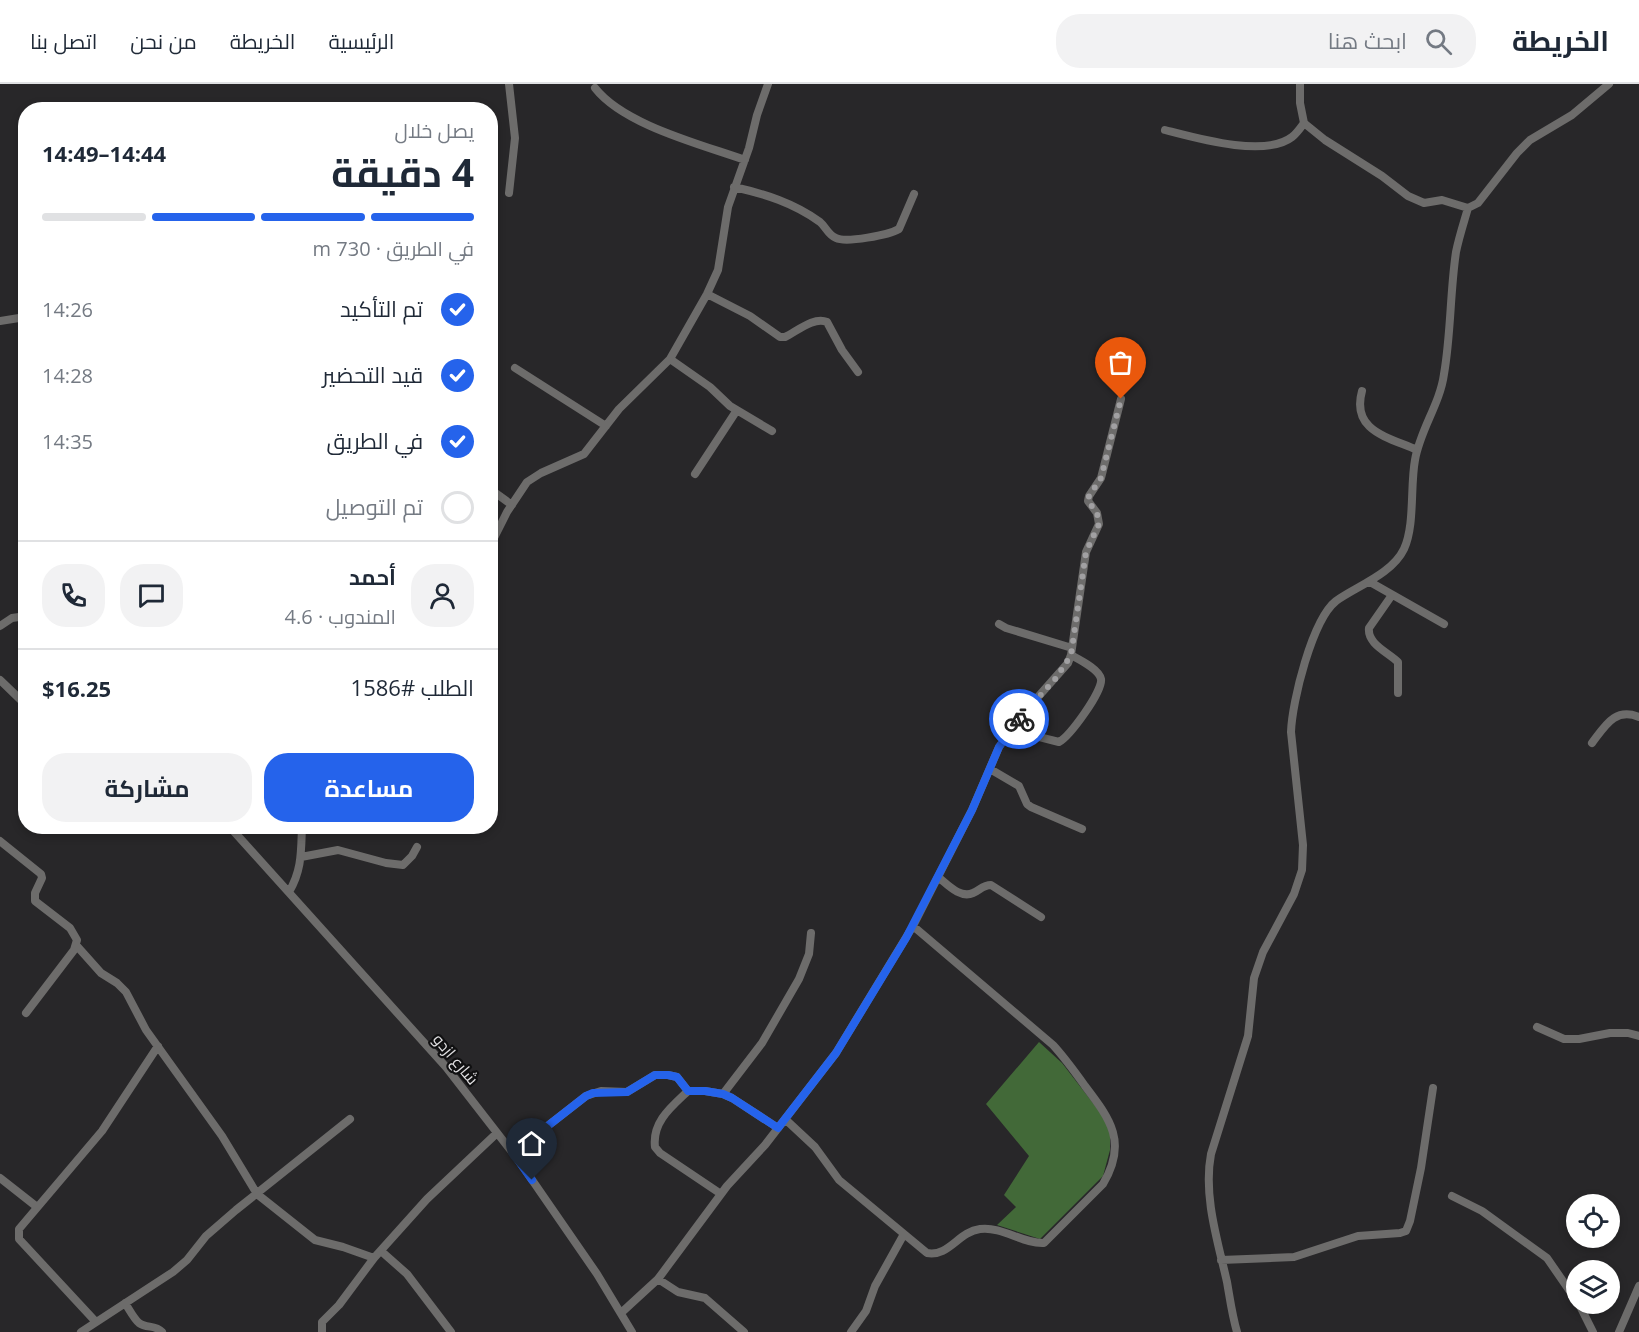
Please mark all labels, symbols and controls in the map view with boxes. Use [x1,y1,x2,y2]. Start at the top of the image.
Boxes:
search box [1056,14,1476,68]
text: الخريطة [1512,21,1609,59]
text: ابحث هنا [1328,25,1407,55]
icon: search [1422,25,1455,58]
text: اتصل بنا [30,27,97,55]
text: من نحن [130,27,197,55]
text: الخريطة [230,27,295,55]
text: الرئيسية [328,27,394,55]
text: يصل خلال [395,117,474,144]
text: 14:44–14:49 [42,138,166,168]
text: 4 دقيقة [331,145,474,198]
text: في الطريق · 730 m [313,235,474,262]
text: تم التأكيد [340,293,423,323]
icon: check [441,293,474,326]
text: 14:26 [42,296,93,323]
pin [1095,337,1146,399]
icon: bag [1104,346,1137,379]
text: قيد التحضير [322,359,423,389]
icon: check [441,359,474,392]
text: 14:28 [42,362,93,389]
text: في الطريق [326,425,423,455]
icon: check [441,425,474,458]
text: 14:35 [42,428,93,455]
text: تم التوصيل [326,491,423,521]
text: أحمد [349,561,396,591]
button: phone [42,564,105,627]
button: chat [120,564,183,627]
button: person [411,564,474,627]
text: المندوب · 4.6 [285,603,396,630]
text: الطلب #1586 [351,672,474,702]
text: $16.25 [42,673,111,703]
courier [989,689,1049,749]
icon: bike [1003,703,1036,736]
button: مشاركة [42,753,252,822]
button: مساعدة [264,753,474,822]
street label: شارع ازدو [427,1029,484,1090]
pin [506,1118,557,1180]
icon: home [515,1127,548,1160]
map controls [1566,1194,1620,1314]
button: locate [1566,1194,1620,1248]
button: layers [1566,1260,1620,1314]

